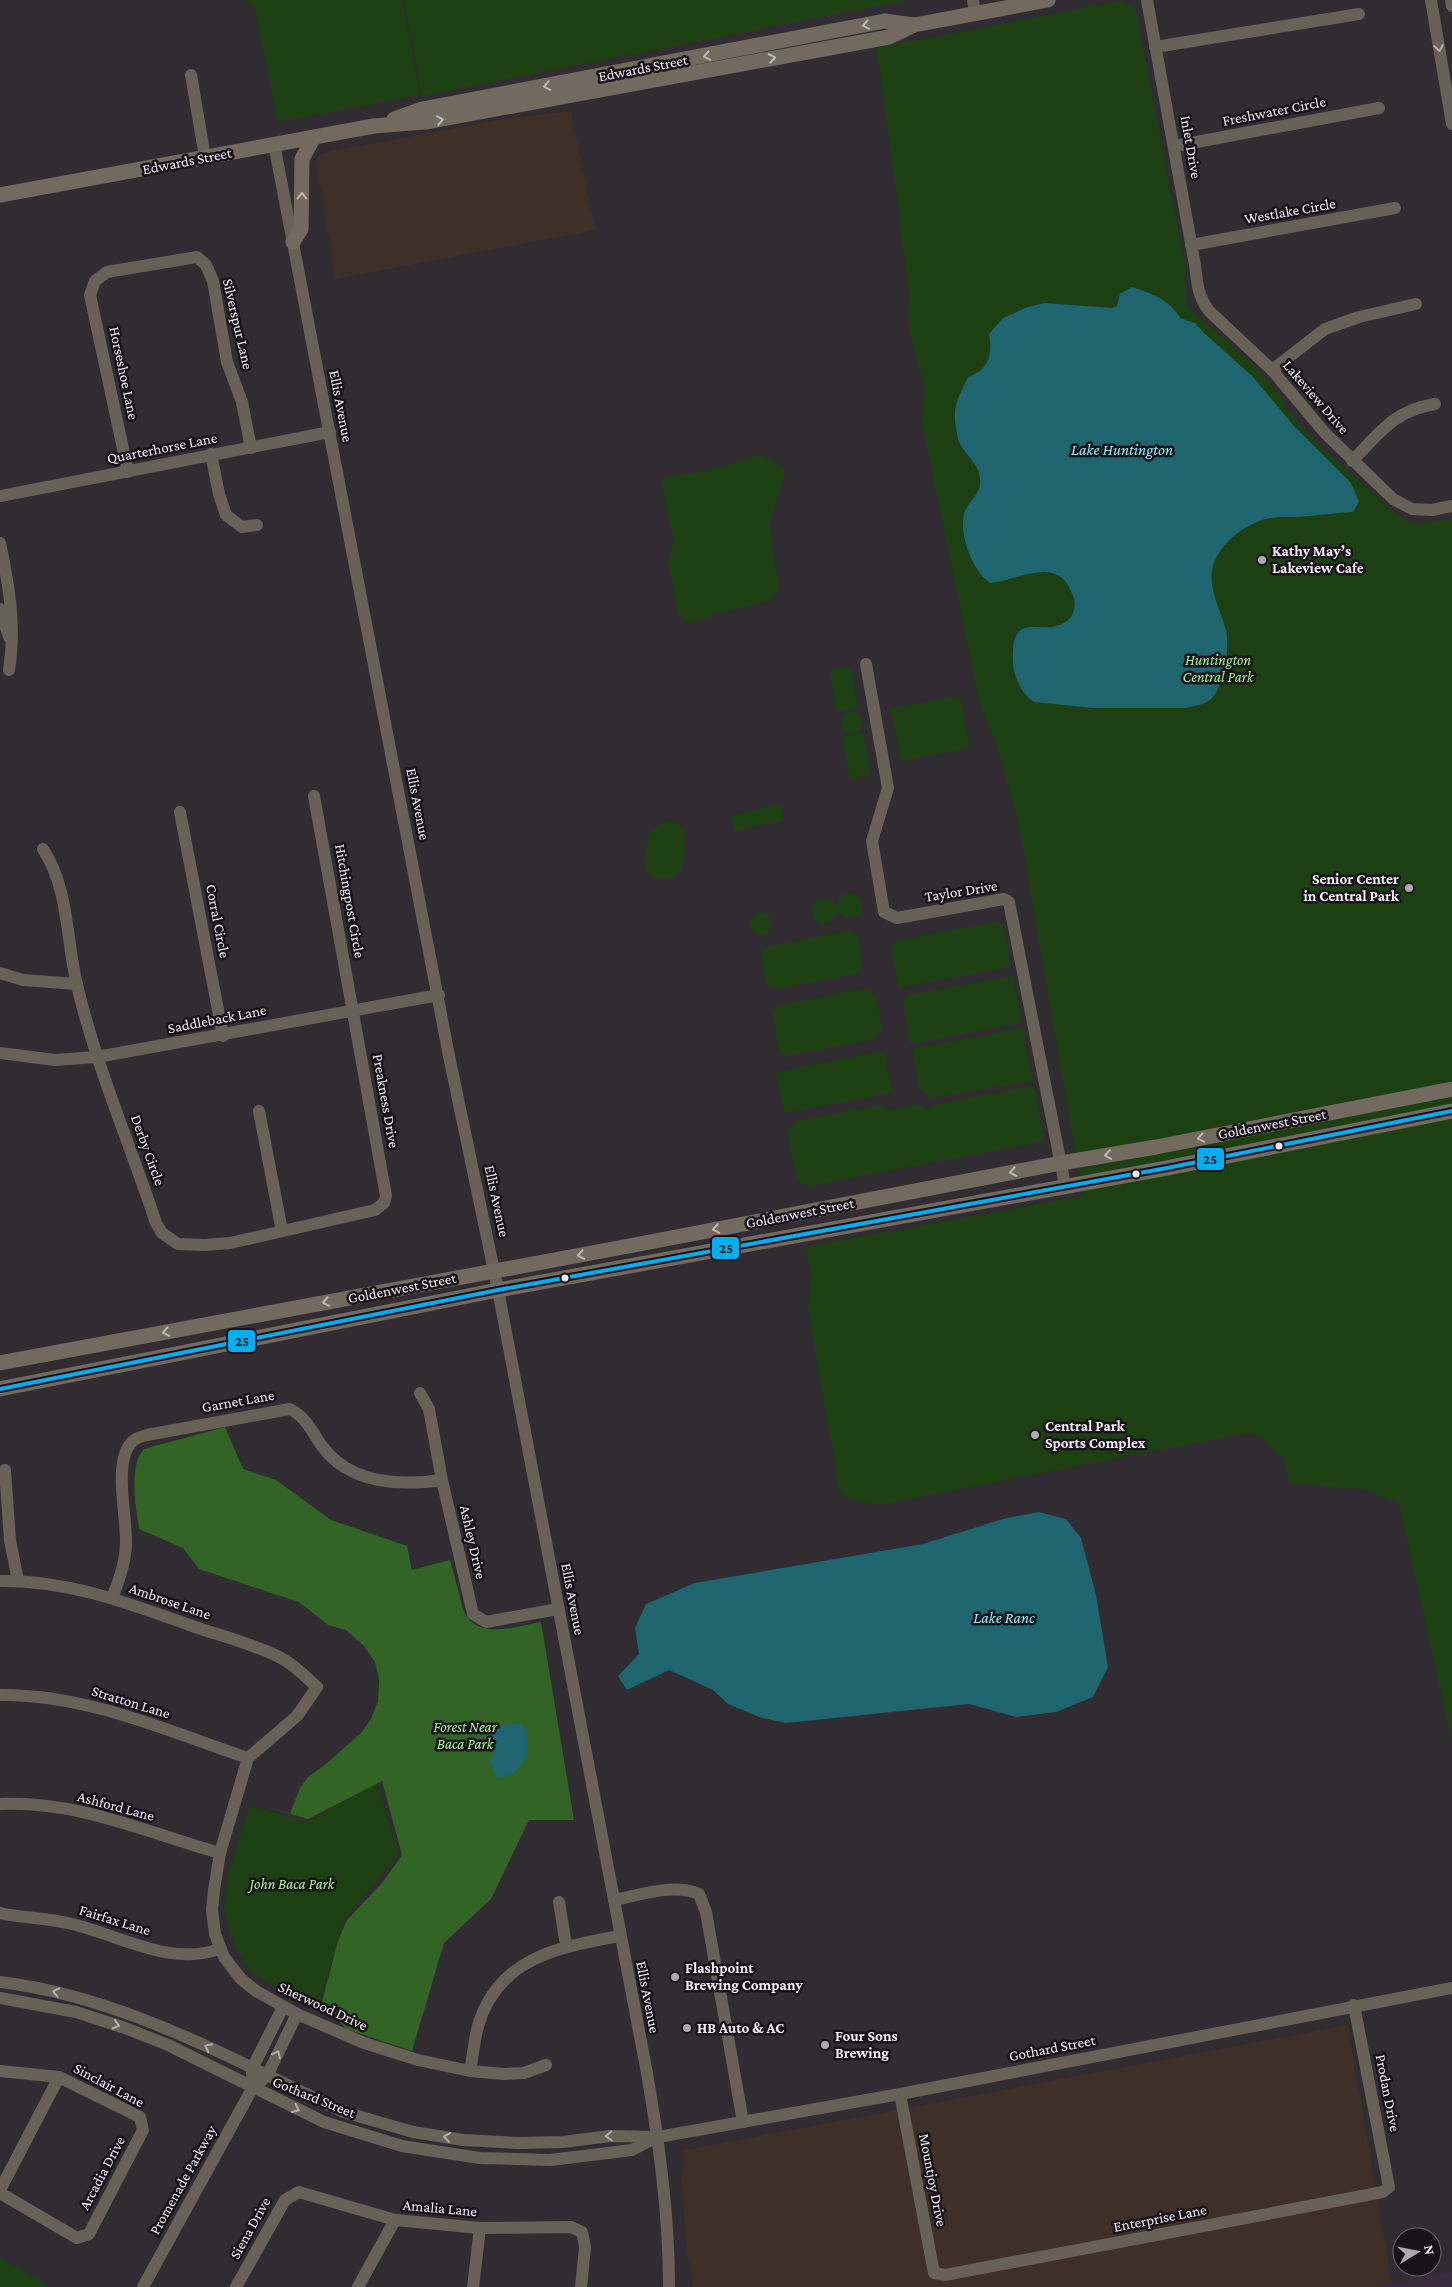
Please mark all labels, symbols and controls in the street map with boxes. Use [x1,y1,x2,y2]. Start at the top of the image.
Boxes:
one-way arrow [862,19,871,30]
one-way arrow [1434,44,1444,52]
one-way arrow [702,50,711,60]
street label: Edwards Street [597,51,690,85]
one-way arrow [767,54,776,64]
one-way arrow [543,80,551,90]
street label: Freshwater Circle [1221,93,1327,129]
street label: Inlet Drive [1178,114,1204,180]
one-way arrow [435,115,444,125]
street label: Edwards Street [141,144,234,178]
one-way arrow [297,192,307,200]
street label: Westlake Circle [1243,195,1337,227]
street label: Silverspur Lane [219,277,256,371]
street label: Horseshoe Lane [106,325,142,421]
street label: Lakeview Drive [1280,357,1352,437]
street label: Ellis Avenue [326,369,356,444]
street label: Quarterhorse Lane [105,429,219,467]
water label: Lake Huntington [1071,441,1173,459]
place label: Kathy May’s Lakeview Cafe [1272,543,1364,576]
marker: Kathy May’s Lakeview Cafe [1256,554,1268,566]
park label: Huntington Central Park [1183,652,1255,685]
street label: Ellis Avenue [403,767,433,842]
street label: Hitchingpost Circle [331,843,368,960]
place label: Senior Center in Central Park [1303,871,1400,904]
street label: Taylor Drive [923,877,999,906]
marker: Senior Center in Central Park [1403,882,1415,894]
street label: Corral Circle [203,883,233,960]
street label: Saddleback Lane [166,1002,268,1036]
street label: Preakness Drive [370,1053,402,1150]
street label: Goldenwest Street [1217,1105,1328,1142]
street label: Derby Circle [127,1113,168,1188]
one-way arrow [1196,1133,1205,1143]
unlabelled marker [1274,1141,1284,1151]
line badge: 25 [1196,1147,1225,1171]
one-way arrow [1104,1149,1113,1159]
text: 25 [1203,1151,1217,1167]
street label: Ellis Avenue [482,1164,512,1239]
one-way arrow [1009,1166,1018,1177]
unlabelled marker [1131,1169,1141,1179]
street label: Goldenwest Street [745,1194,856,1231]
one-way arrow [712,1224,721,1234]
line badge: 25 [711,1236,740,1260]
text: 25 [719,1240,733,1256]
one-way arrow [577,1249,586,1259]
street label: Goldenwest Street [347,1269,458,1306]
unlabelled marker [560,1273,570,1283]
one-way arrow [321,1296,330,1306]
one-way arrow [162,1326,171,1336]
line badge: 25 [227,1329,256,1353]
text: 25 [235,1333,249,1349]
street label: Garnet Lane [201,1387,276,1415]
place label: Central Park Sports Complex [1045,1418,1146,1451]
marker: Central Park Sports Complex [1029,1429,1041,1441]
street label: Ashley Drive [456,1504,489,1581]
street label: Ellis Avenue [558,1562,588,1637]
street label: Ambrose Lane [127,1580,213,1623]
water label: Lake Ranc [973,1609,1035,1626]
street label: Stratton Lane [90,1682,173,1722]
park label: Forest Near Baca Park [433,1719,498,1752]
street label: Ashford Lane [76,1788,157,1824]
park label: John Baca Park [247,1876,336,1893]
street label: Fairfax Lane [77,1902,153,1939]
street label: Ellis Avenue [633,1960,663,2035]
place label: Flashpoint Brewing Company [685,1960,803,1993]
marker: Flashpoint Brewing Company [669,1971,681,1983]
street label: Sherwood Drive [276,1978,370,2034]
one-way arrow [52,1987,61,1997]
one-way arrow [111,2019,119,2029]
place label: HB Auto & AC [697,2020,784,2036]
marker: HB Auto & AC [681,2022,693,2034]
place label: Four Sons Brewing [835,2028,898,2061]
street label: Gothard Street [1007,2032,1098,2064]
marker: Four Sons Brewing [819,2039,831,2051]
one-way arrow [204,2043,213,2053]
one-way arrow [271,2050,282,2059]
street label: Prodan Drive [1373,2053,1403,2133]
street label: Sinclair Lane [71,2060,147,2110]
street label: Gothard Street [270,2073,359,2121]
one-way arrow [291,2103,300,2113]
street label: Promenade Parkway [146,2123,220,2238]
one-way arrow [605,2131,613,2142]
street label: Mountjoy Drive [915,2132,950,2228]
street label: Arcadia Drive [76,2133,128,2212]
one-way arrow [443,2133,451,2143]
street label: Siena Drive [227,2194,274,2262]
street label: Amalia Lane [402,2197,478,2219]
street label: Enterprise Lane [1112,2201,1208,2236]
north arrow [1392,2227,1442,2277]
text: N [1421,2244,1439,2256]

